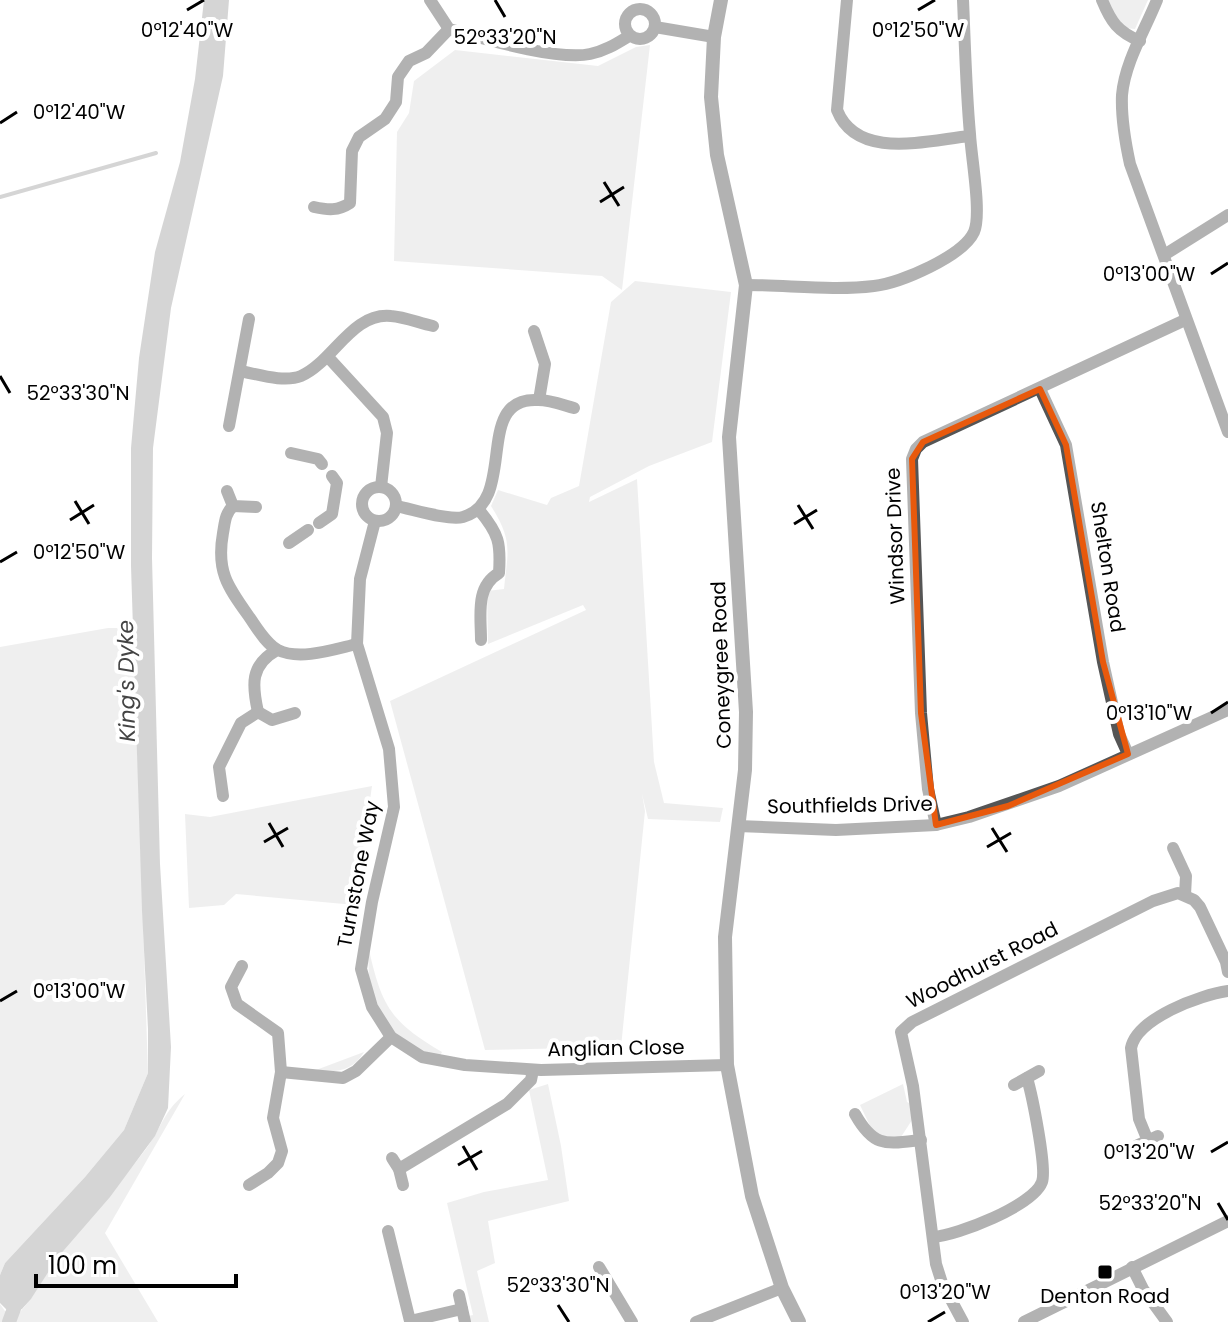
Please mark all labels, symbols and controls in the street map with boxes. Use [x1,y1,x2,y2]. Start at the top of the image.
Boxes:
text: 0°12'40"W [141,16,234,44]
text: 0°12'50"W [872,16,965,44]
text: 52°33'20"N [454,23,556,51]
text: 0°12'40"W [33,98,126,126]
text: 0°13'00"W [1103,260,1196,288]
text: 52°33'30"N [26,379,130,407]
street label: Windsor Drive [879,467,911,605]
street label: Shelton Road [1084,500,1132,634]
text: 0°12'50"W [33,538,126,566]
street label: Coneygree Road [704,581,738,749]
water label: King's Dyke [110,620,143,742]
text: 0°13'10"W [1106,699,1193,727]
street label: Southfields Drive [767,790,933,820]
street label: Turnstone Way [330,798,386,950]
street label: Woodhurst Road [901,915,1063,1015]
text: 0°13'00"W [33,977,126,1005]
street label: Anglian Close [547,1033,685,1063]
text: 0°13'20"W [1103,1138,1195,1166]
text: 52°33'20"N [1099,1189,1201,1217]
scale bar [36,1238,236,1288]
text: 100 m [48,1249,117,1282]
marker: Denton Road [1096,1263,1114,1281]
text: 52°33'30"N [506,1271,610,1299]
text: 0°13'20"W [899,1278,991,1306]
place label: Denton Road [1040,1282,1170,1310]

